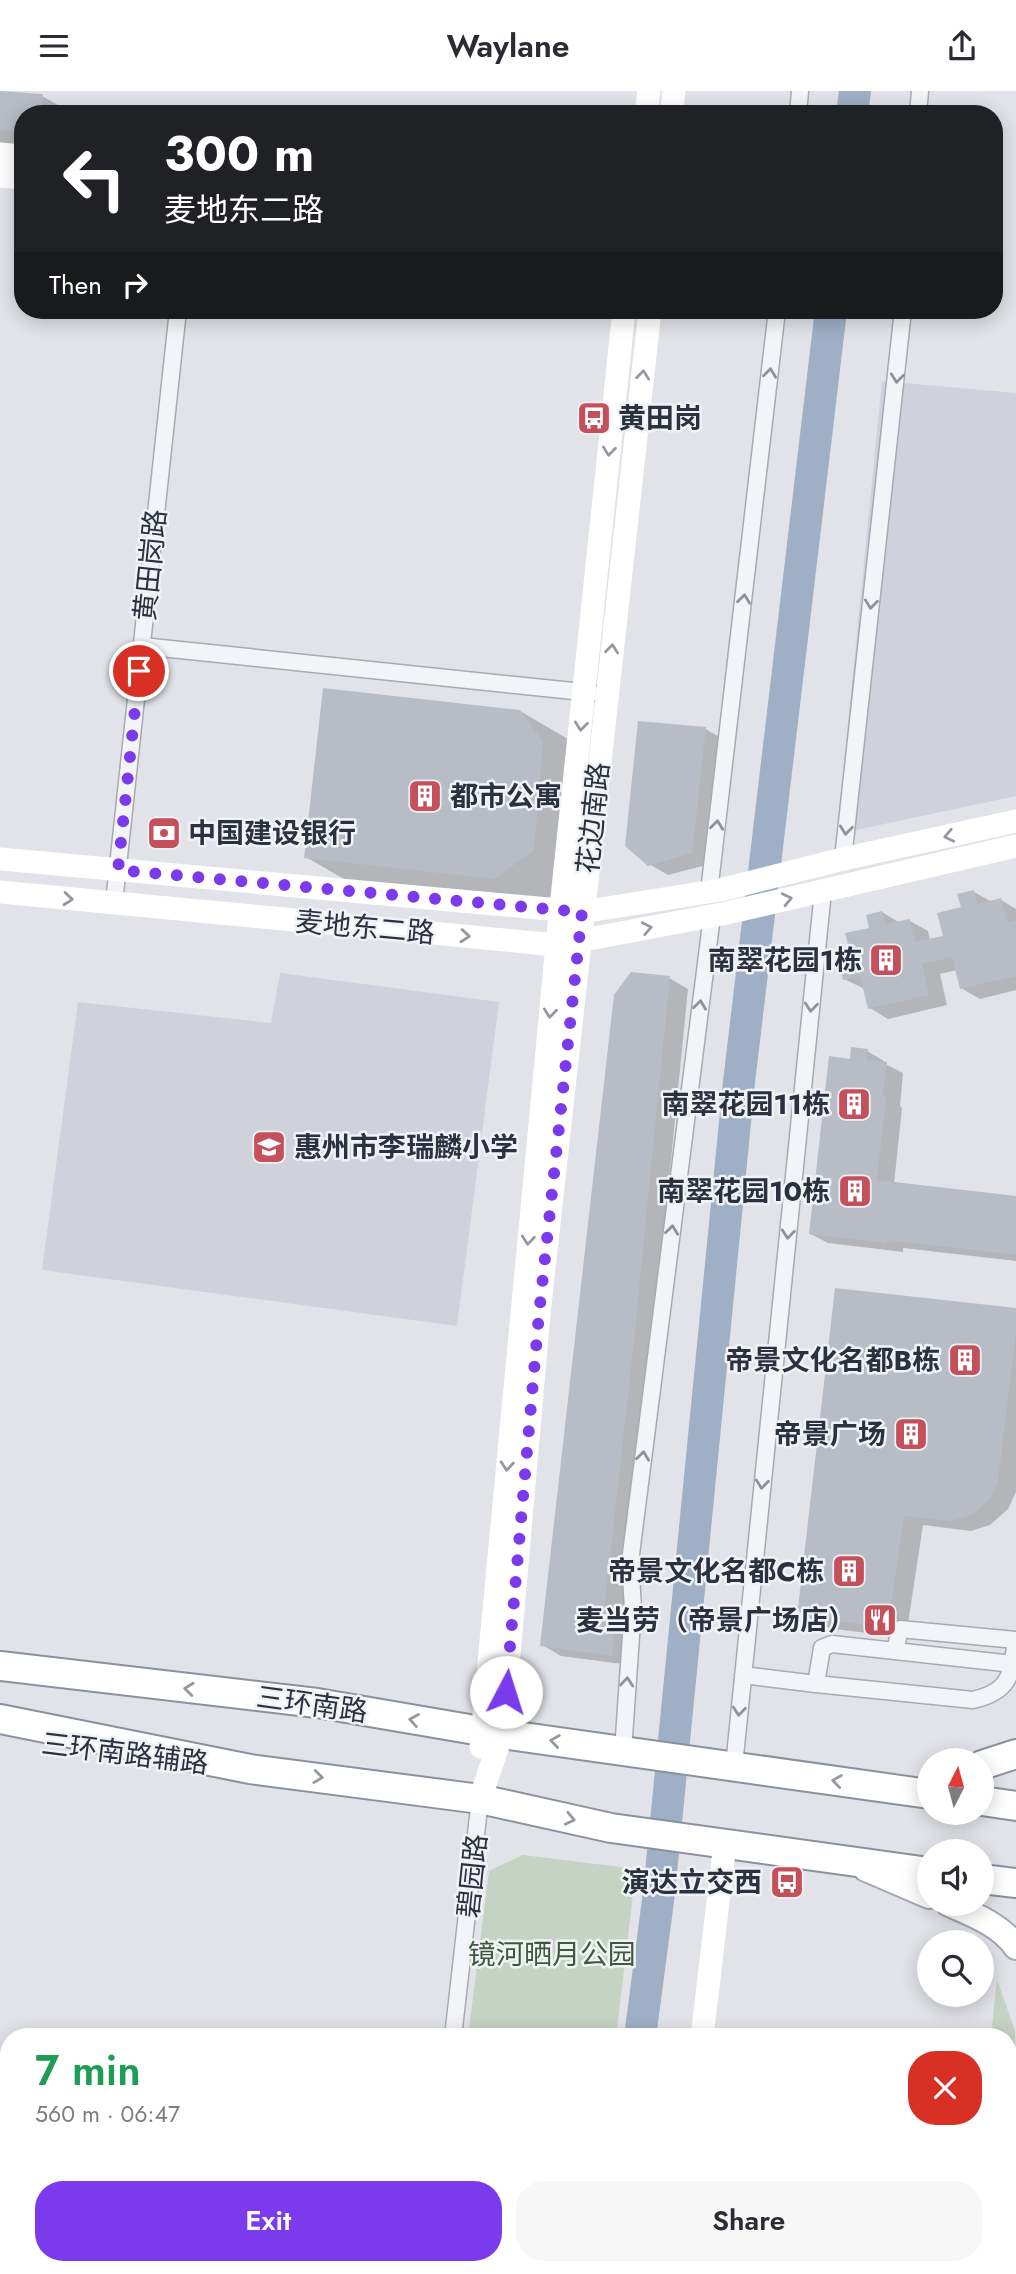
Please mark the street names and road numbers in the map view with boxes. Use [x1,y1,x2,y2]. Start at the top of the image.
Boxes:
street label: 黄田岗路 [124,507,177,623]
street label: 花边南路 [567,760,620,876]
street label: 麦地东二路 [293,901,436,954]
street label: 三环南路 [254,1676,370,1733]
street label: 三环南路辅路 [39,1723,211,1784]
street label: 碧园路 [448,1832,497,1920]

